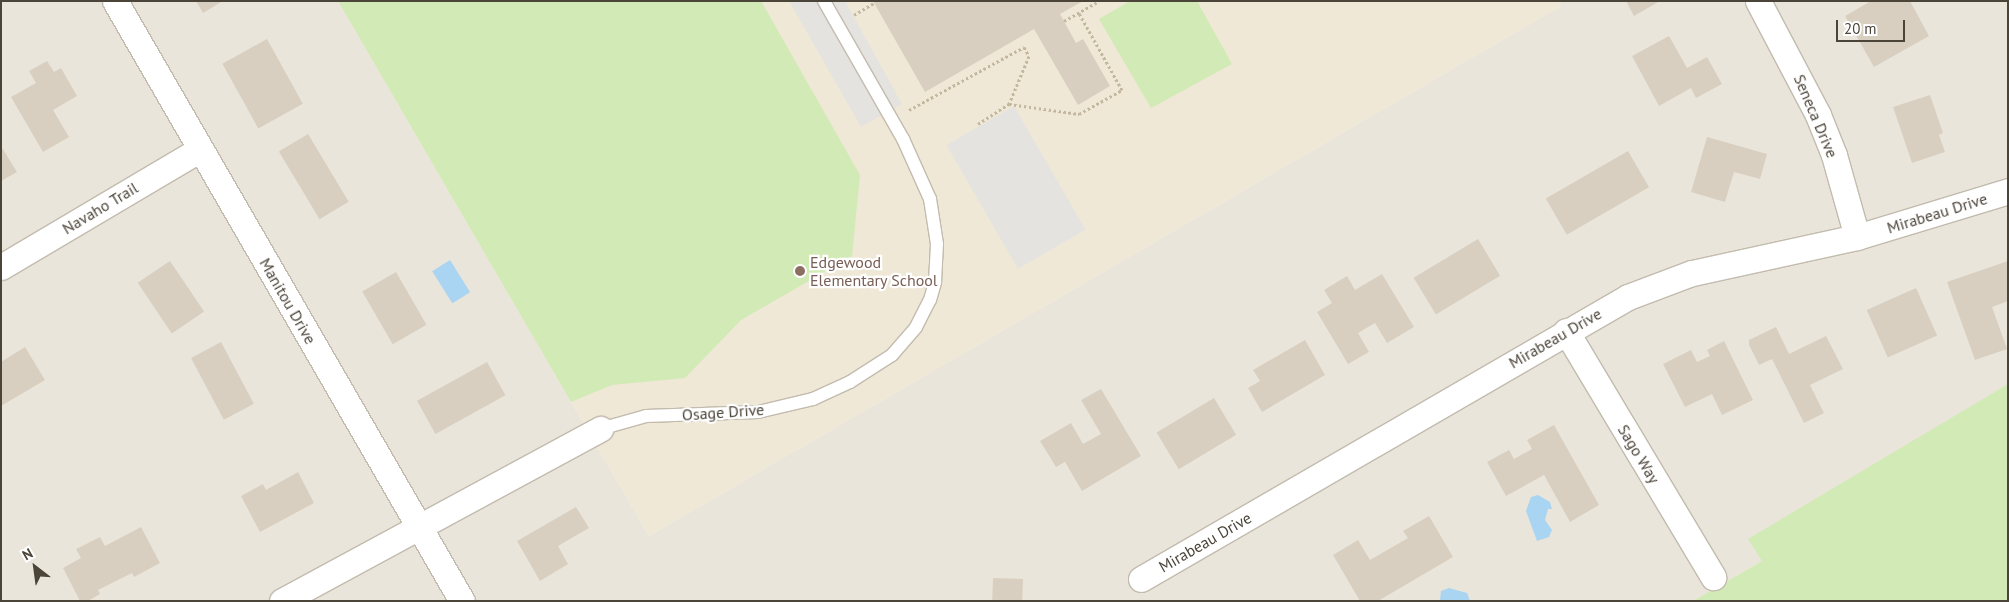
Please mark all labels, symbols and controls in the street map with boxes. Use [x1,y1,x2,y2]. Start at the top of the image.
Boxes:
scale bar [1839,10,1908,42]
text: 20 m [1844,19,1877,38]
street label: Seneca Drive [1790,71,1842,161]
street label: Navaho Trail [58,178,142,238]
street label: Mirabeau Drive [1885,189,1989,237]
place label: Edgewood Elementary School [810,252,938,290]
street label: Manitou Drive [256,255,320,347]
marker: Edgewood Elementary School [794,265,806,277]
street label: Mirabeau Drive [1505,304,1605,372]
street label: Osage Drive [681,400,765,424]
street label: Sago Way [1614,421,1664,487]
street label: Mirabeau Drive [1155,508,1255,576]
north arrow [10,542,60,592]
text: N [19,544,36,564]

